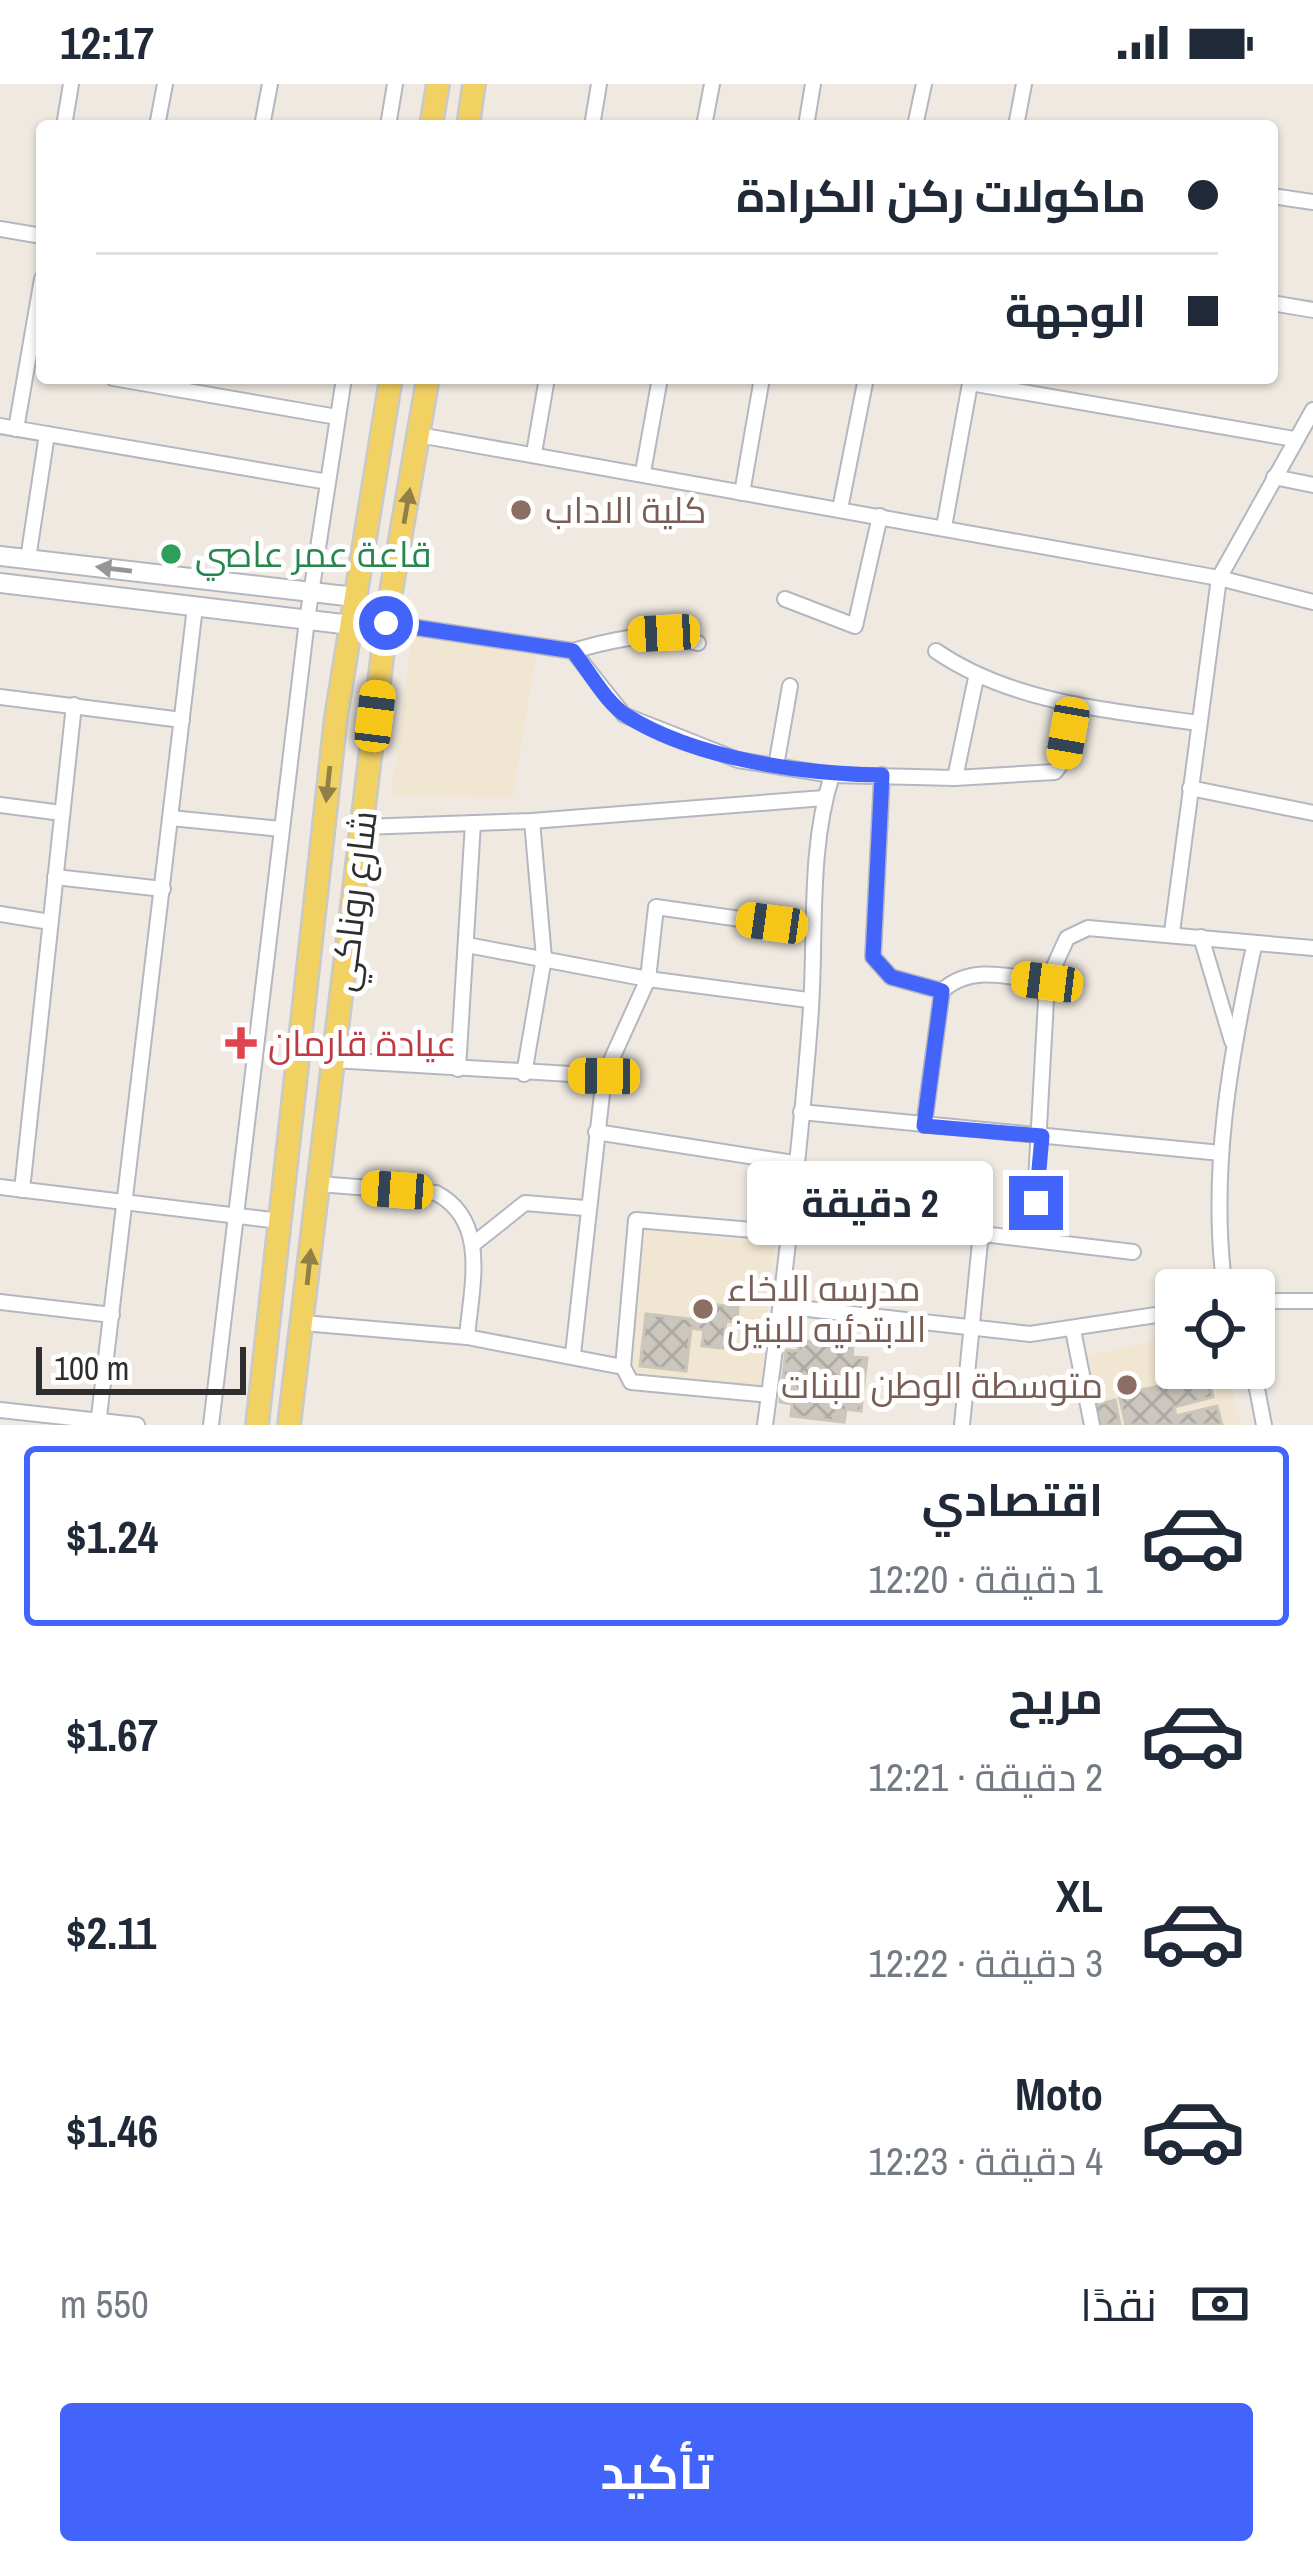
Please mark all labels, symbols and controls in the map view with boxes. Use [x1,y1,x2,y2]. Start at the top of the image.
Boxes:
text: 12:17 [60,12,154,73]
text: ماكولات ركن الكرادة [736,165,1146,226]
text: الوجهة [1005,280,1146,341]
one-way arrow [398,486,416,524]
place label: كلية الاداب [545,486,707,534]
marker: كلية الاداب [508,497,534,523]
place label: قاعة عمر عاصي [195,530,432,581]
marker: قاعة عمر عاصي [158,541,184,567]
one-way arrow [95,560,132,579]
route start [359,596,413,650]
car [627,613,701,653]
car [353,678,397,754]
car [1044,694,1092,772]
one-way arrow [319,766,338,803]
street label: شارع روناكي [318,808,393,995]
car [734,900,810,946]
car [1009,960,1085,1004]
place label: عيادة قارمان [268,1019,457,1067]
marker: عيادة قارمان [225,1027,257,1059]
car [568,1057,640,1095]
callout: 2 دقيقة [748,1161,994,1245]
car [360,1170,434,1210]
route end [1009,1176,1063,1230]
text: 2 دقيقة [802,1177,938,1229]
one-way arrow [300,1248,319,1285]
place label: مدرسه الاخاء الابتدئيه للبنين [727,1264,926,1353]
map controls [1155,1269,1275,1389]
button: locate [1155,1269,1275,1389]
marker: مدرسه الاخاء الابتدئيه للبنين [690,1296,716,1322]
scale bar [36,1341,246,1394]
text: 100 m [54,1346,129,1390]
place label: متوسطة الوطن للبنات [781,1361,1103,1409]
marker: متوسطة الوطن للبنات [1114,1372,1140,1398]
text: اقتصادي [922,1469,1103,1530]
icon: car [1139,1482,1247,1590]
text: $1.24 [66,1506,158,1567]
text: 1 دقيقة · 12:20 [868,1553,1103,1605]
text: مريح [1008,1667,1103,1728]
icon: car [1139,1680,1247,1788]
text: $1.67 [66,1704,158,1765]
text: 2 دقيقة · 12:21 [868,1751,1103,1803]
text: XL [1056,1865,1103,1926]
icon: car [1139,1878,1247,1986]
text: $2.11 [66,1902,156,1963]
text: 3 دقيقة · 12:22 [868,1937,1103,1989]
text: Moto [1015,2063,1103,2124]
icon: car [1139,2076,1247,2184]
text: $1.46 [66,2100,158,2161]
text: 4 دقيقة · 12:23 [868,2135,1103,2187]
icon: cash [1187,2271,1253,2337]
text: نقدًا [1080,2274,1157,2335]
text: 550 m [60,2278,149,2330]
button: تأكيد [60,2403,1253,2541]

